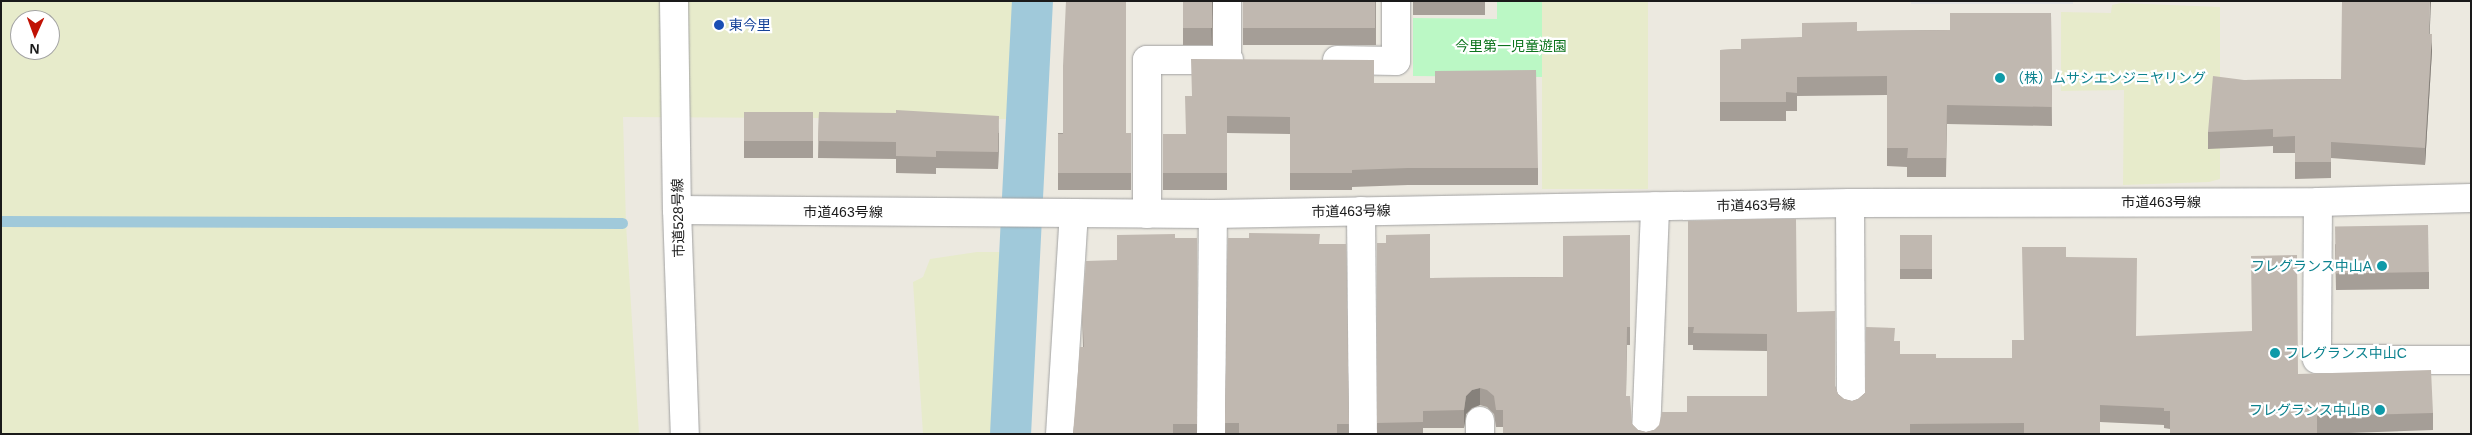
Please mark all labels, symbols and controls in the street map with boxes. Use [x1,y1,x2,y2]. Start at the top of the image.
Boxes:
north arrow [10,10,60,60]
place label: 東今里 [729,17,771,33]
marker: 東今里 [713,19,725,31]
park label: 今里第一児童遊園 [1455,38,1567,54]
text: N [29,41,40,57]
place label: （株）ムサシエンジニヤリング [2010,70,2206,86]
marker: （株）ムサシエンジニヤリング [1994,72,2006,84]
street label: 市道528号線 [669,178,687,258]
street label: 市道463号線 [2121,194,2201,210]
street label: 市道463号線 [1716,196,1796,214]
street label: 市道463号線 [1311,202,1391,220]
street label: 市道463号線 [803,204,883,220]
place label: フレグランス中山A [2251,258,2372,274]
marker: フレグランス中山A [2376,260,2388,272]
place label: フレグランス中山C [2285,345,2407,361]
marker: フレグランス中山C [2269,347,2281,359]
place label: フレグランス中山B [2249,402,2370,418]
marker: フレグランス中山B [2374,404,2386,416]

